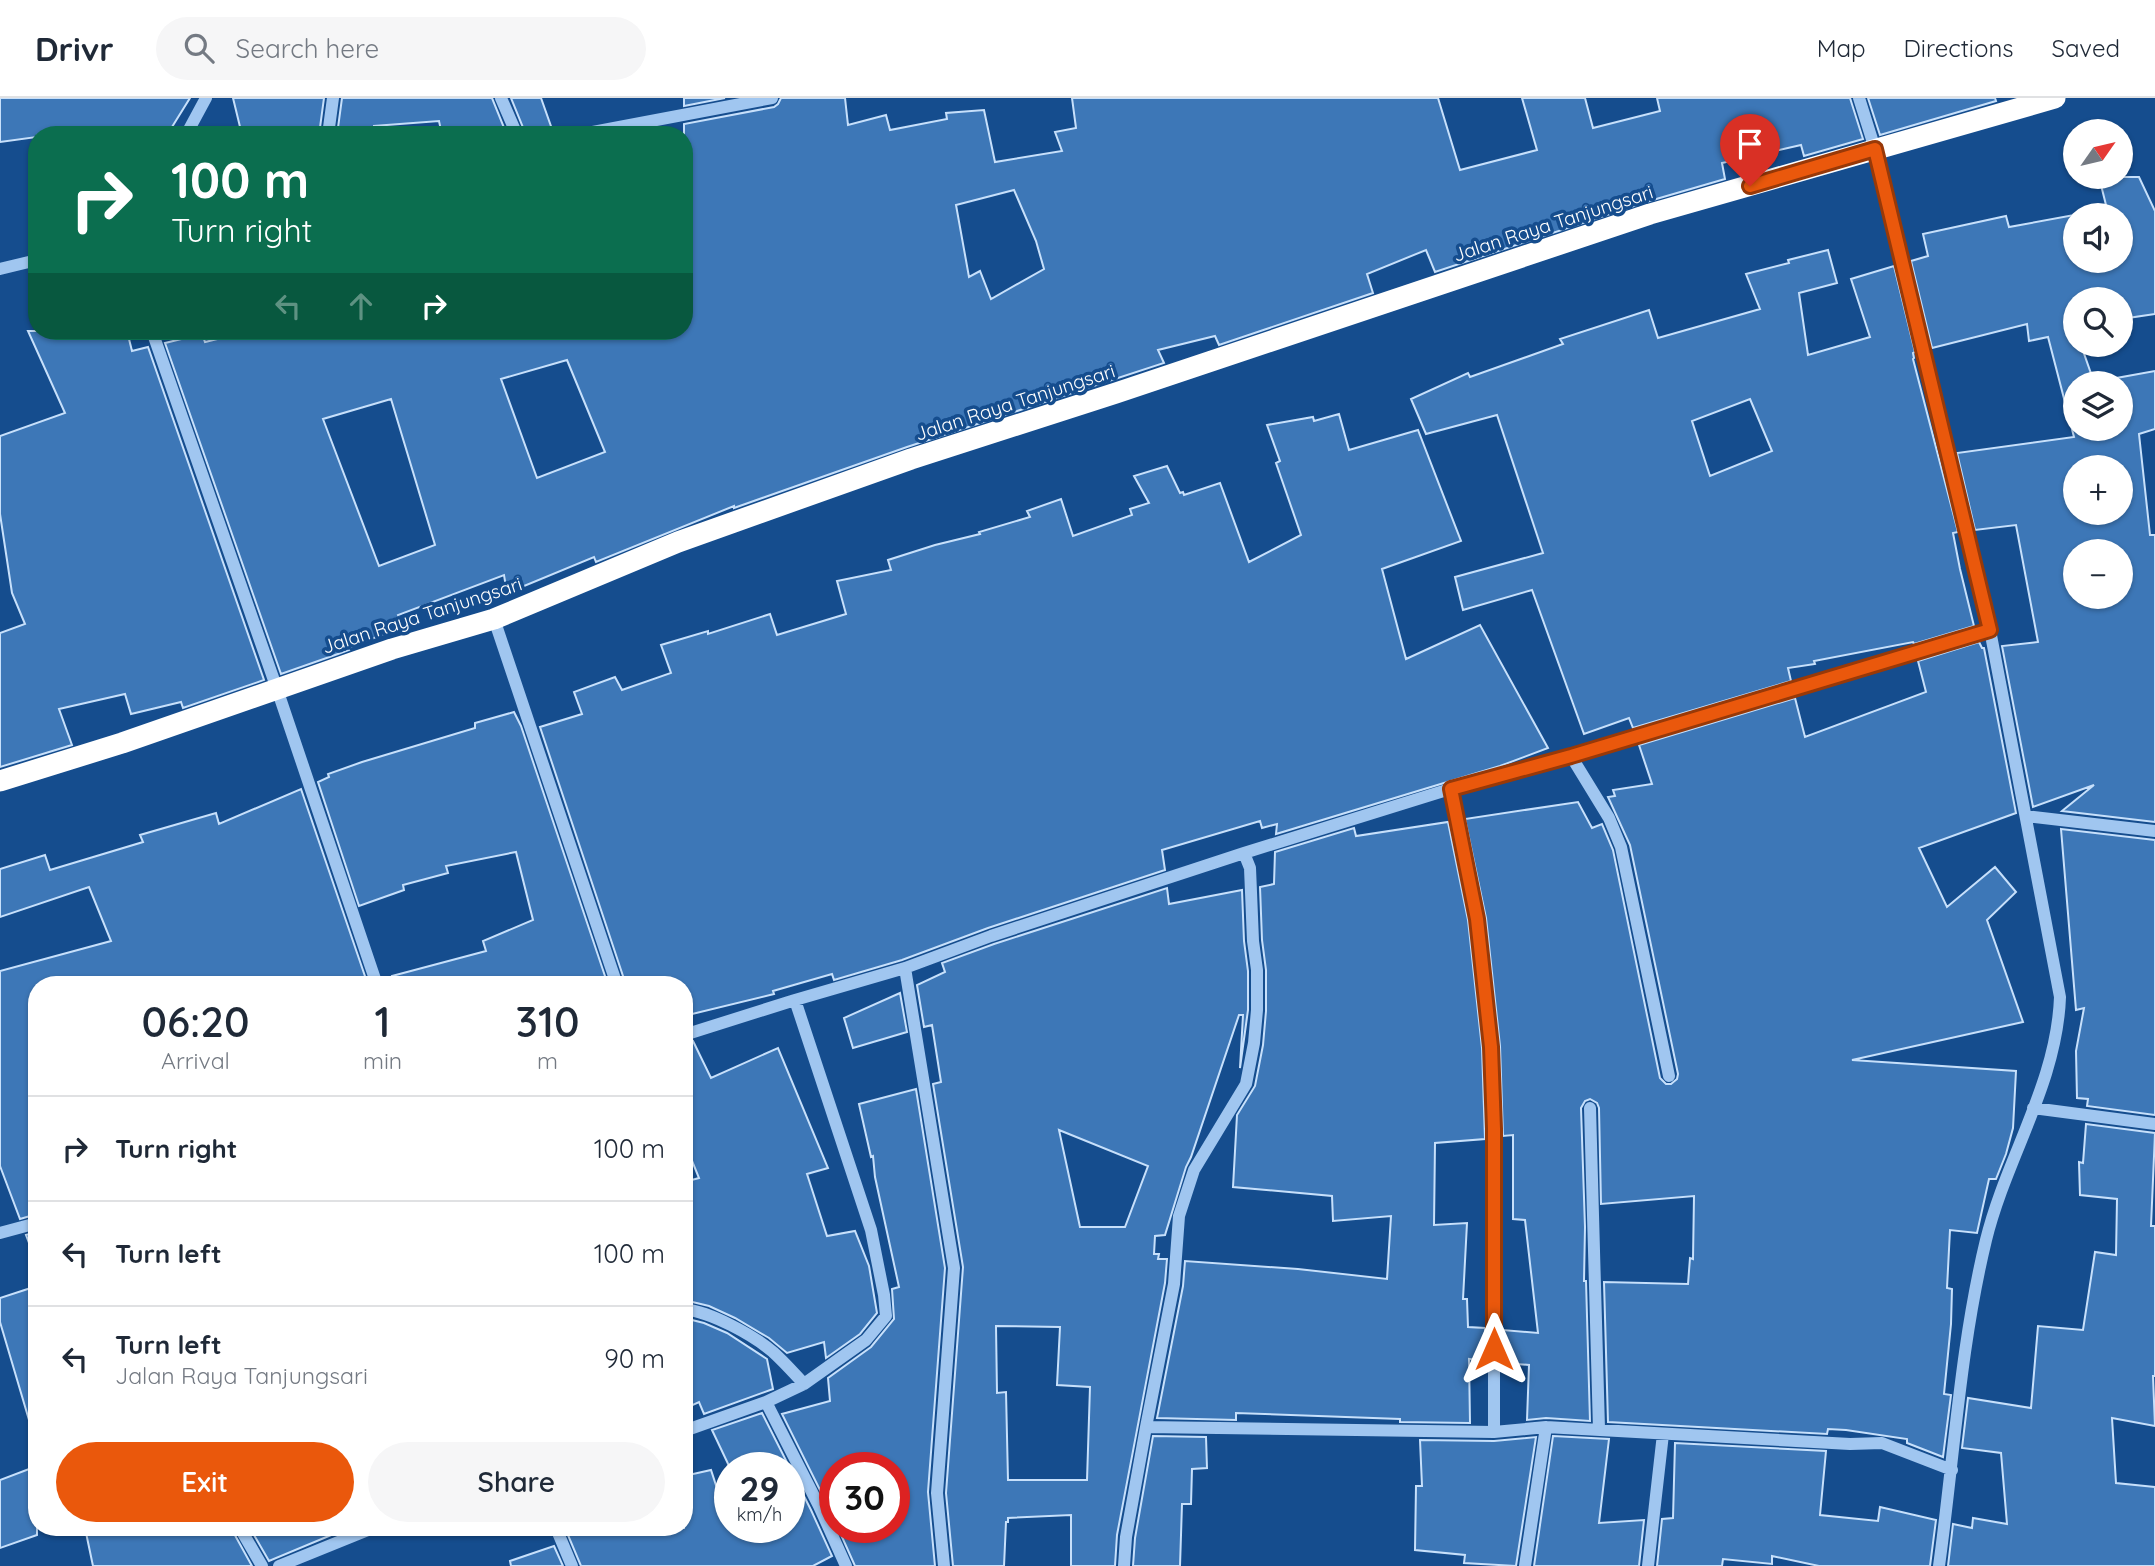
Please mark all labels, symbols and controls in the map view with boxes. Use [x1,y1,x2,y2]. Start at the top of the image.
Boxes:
search box [156,17,646,80]
text: Drivr [35,28,114,69]
icon: search [180,29,218,67]
text: Search here [236,32,379,65]
text: Map [1817,33,1866,63]
text: Directions [1904,33,2014,63]
text: Saved [2052,33,2120,63]
pin [1720,114,1780,186]
north arrow [2063,119,2133,189]
map controls [2063,119,2133,609]
icon: arrive [1731,125,1769,163]
text: 100 m [171,149,309,210]
icon: right [56,154,147,245]
street label: Jalan Raya Tanjungsari [1450,179,1656,267]
button: sound [2063,203,2133,273]
text: Turn right [171,210,312,250]
icon: left [269,287,307,325]
icon: ahead [342,287,380,325]
icon: right [415,287,453,325]
button: search [2063,287,2133,357]
street label: Jalan Raya Tanjungsari [912,358,1118,446]
button: layers [2063,371,2133,441]
button: + [2063,455,2133,525]
button: − [2063,539,2133,609]
street label: Jalan Raya Tanjungsari [319,571,525,659]
text: 06:20 [141,995,249,1048]
text: 1 [374,995,391,1048]
text: 310 [516,995,580,1048]
text: Arrival [161,1046,230,1075]
text: min [363,1046,402,1075]
text: m [537,1046,558,1075]
icon: right [56,1130,94,1168]
text: Turn right [115,1132,237,1165]
text: 100 m [594,1132,665,1165]
icon: left [56,1235,94,1273]
text: Turn left [115,1237,222,1270]
text: 100 m [594,1237,665,1270]
position arrow [1457,1312,1531,1386]
text: Turn left [115,1328,222,1361]
icon: left [56,1340,94,1378]
text: 90 m [604,1342,665,1375]
text: Jalan Raya Tanjungsari [115,1361,368,1390]
button: Exit [56,1442,354,1522]
button: Share [368,1442,665,1522]
speed limit sign: 30 [819,1452,910,1543]
text: 29 [740,1466,779,1510]
text: km/h [737,1503,782,1526]

